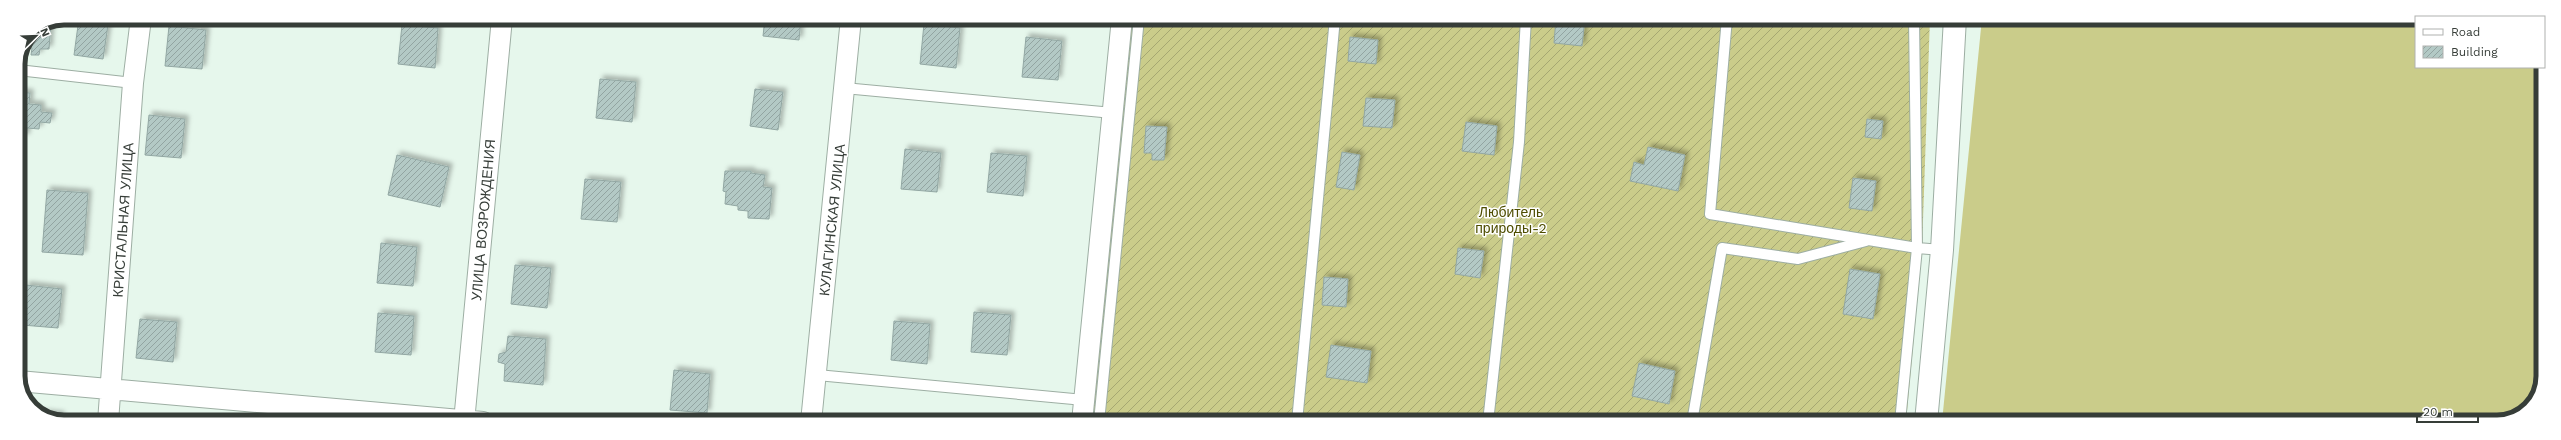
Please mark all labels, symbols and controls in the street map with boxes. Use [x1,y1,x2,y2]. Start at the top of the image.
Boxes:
north arrow [16,16,56,56]
legend [2415,16,2545,68]
text: Road [2451,25,2480,39]
text: N [37,26,52,39]
text: Building [2451,45,2498,59]
street label: УЛИЦА ВОЗРОЖДЕНИЯ [468,139,498,301]
street label: КРИСТАЛЬНАЯ УЛИЦА [110,141,136,298]
street label: КУЛАГИНСКАЯ УЛИЦА [816,142,848,297]
park label: Любитель природы-2 [1475,204,1547,236]
scale bar [2417,398,2478,424]
text: 20 m [2423,405,2453,419]

